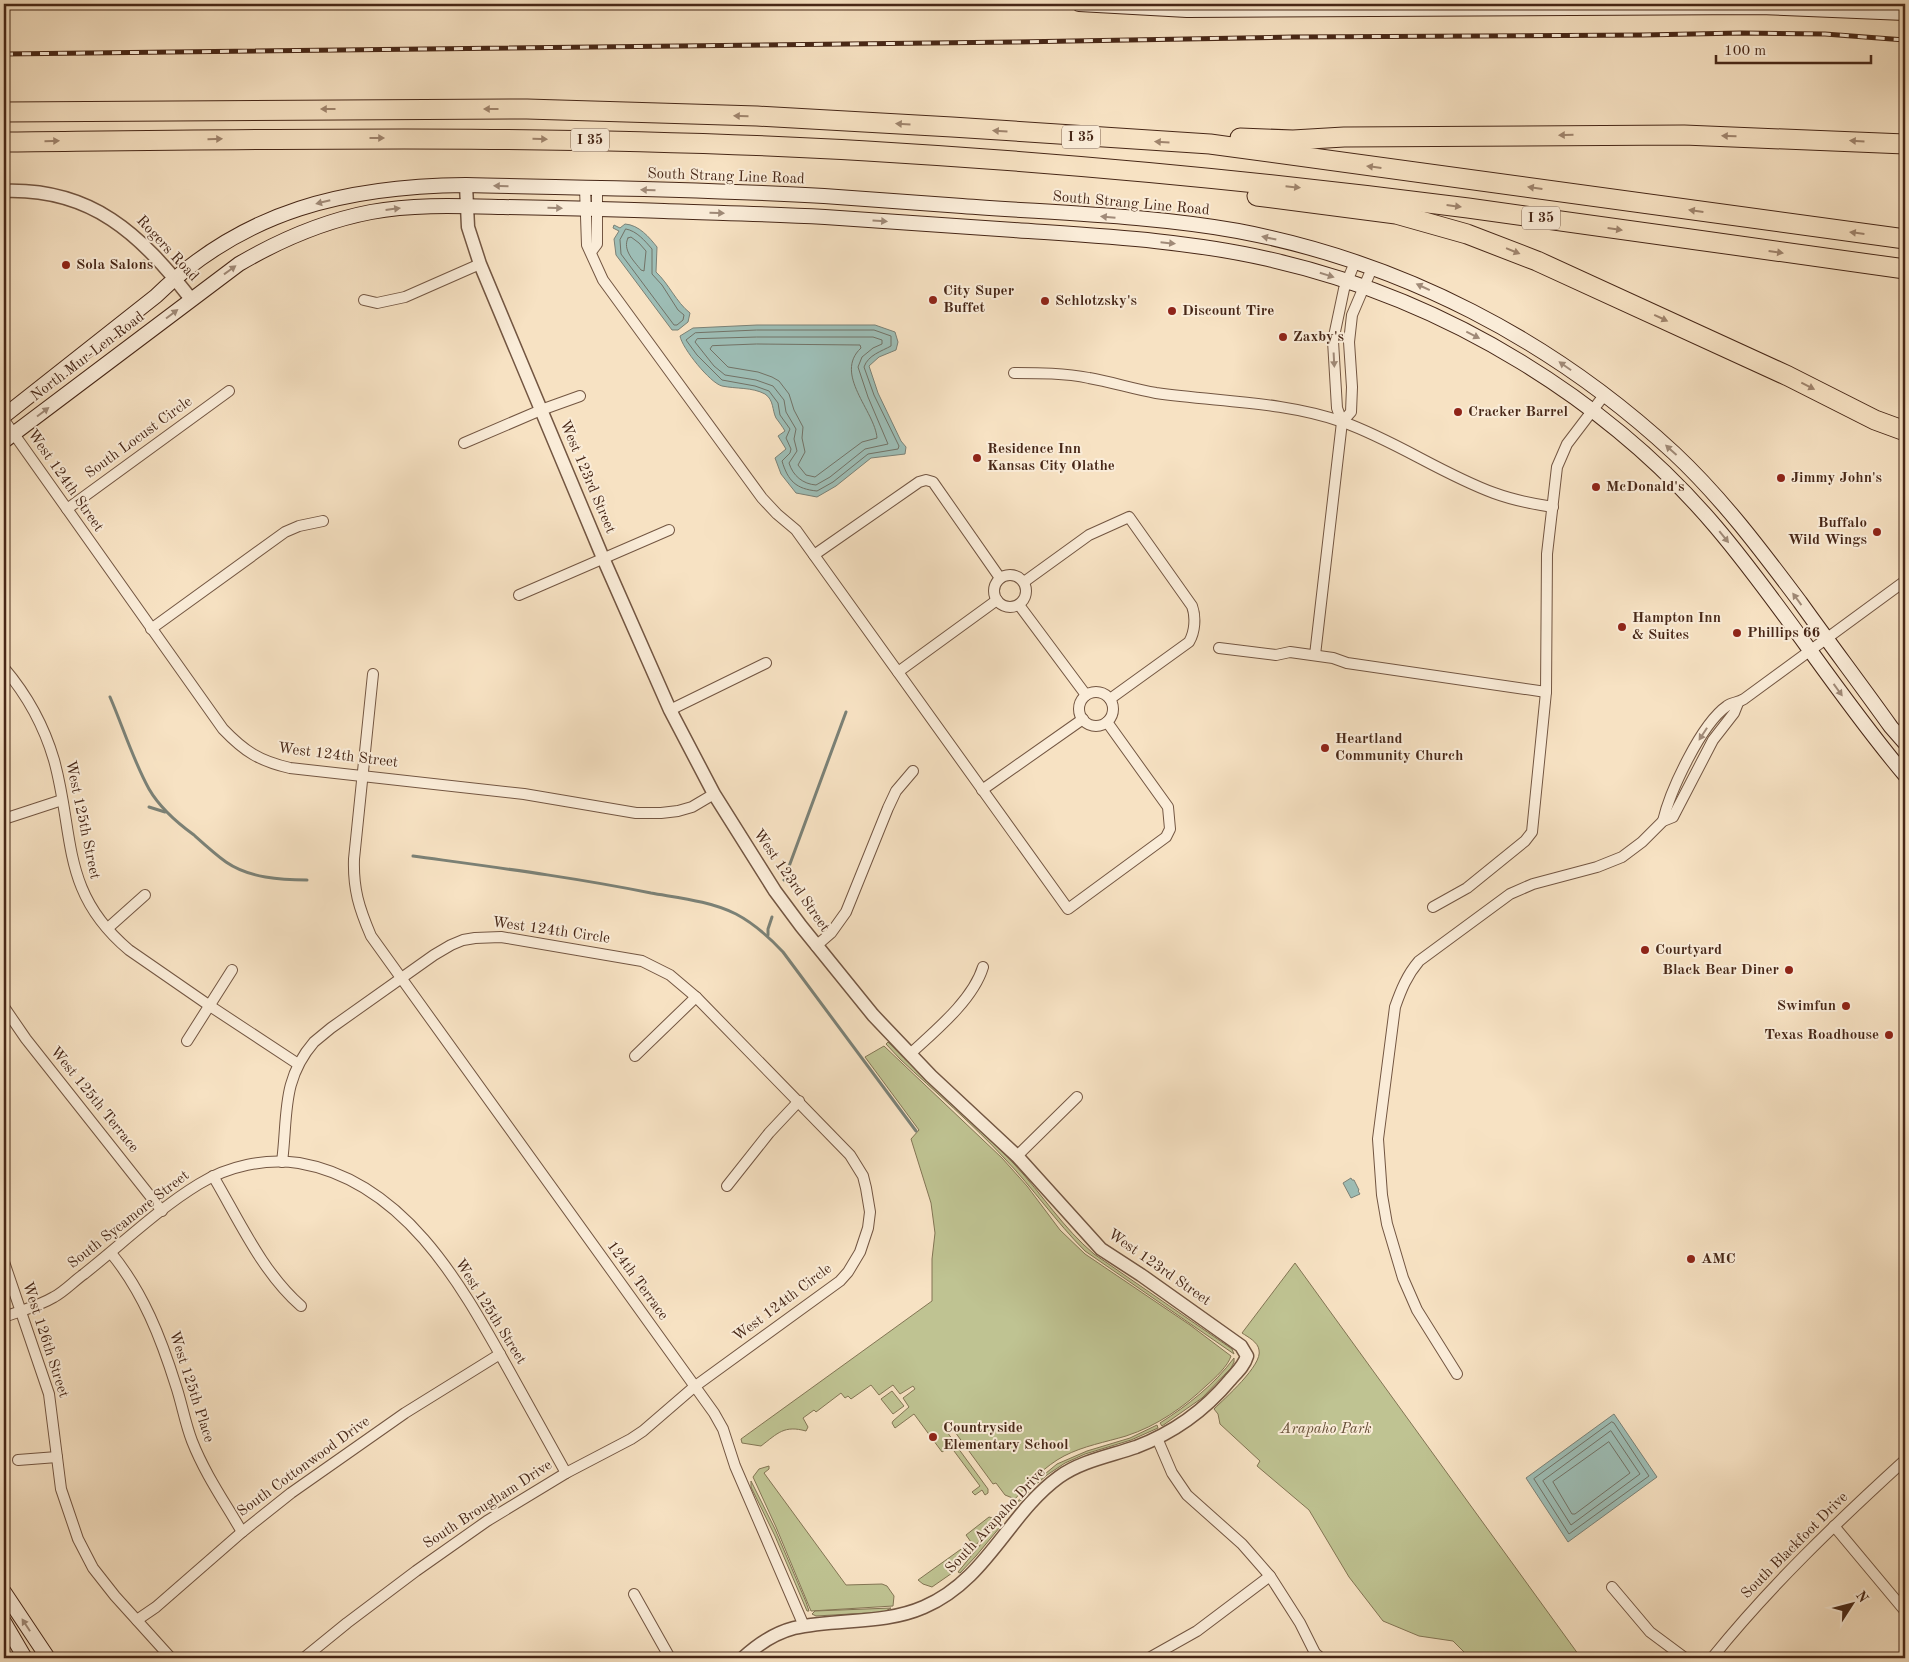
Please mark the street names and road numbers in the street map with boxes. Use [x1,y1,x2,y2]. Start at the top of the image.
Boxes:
road number: I 35 [1062,125,1100,148]
road number: I 35 [571,128,609,152]
street label: South Strang Line Road [647,167,805,187]
street label: South Strang Line Road [1052,190,1210,218]
road number: I 35 [1522,207,1560,230]
street label: Rogers Road [133,213,201,285]
street label: North Mur-Len Road [28,309,148,404]
street label: South Locust Circle [83,394,195,482]
street label: West 123rd Street [556,418,618,536]
street label: West 124th Street [24,427,106,535]
street label: West 124th Street [277,741,399,771]
street label: West 125th Street [62,759,102,881]
street label: West 123rd Street [750,827,832,935]
street label: West 124th Circle [491,915,611,947]
street label: West 125th Terrace [47,1044,141,1156]
street label: South Sycamore Street [66,1168,192,1272]
street label: West 123rd Street [1105,1227,1213,1309]
street label: 124th Terrace [603,1239,671,1323]
street label: West 125th Street [452,1257,528,1367]
street label: West 124th Circle [731,1261,835,1345]
street label: West 126th Street [19,1280,71,1400]
street label: West 125th Place [166,1329,216,1445]
street label: South Cottonwood Drive [235,1414,373,1520]
street label: South Brougham Drive [421,1458,555,1552]
street label: South Arapaho Drive [943,1465,1049,1577]
street label: South Blackfoot Drive [1739,1490,1851,1602]

